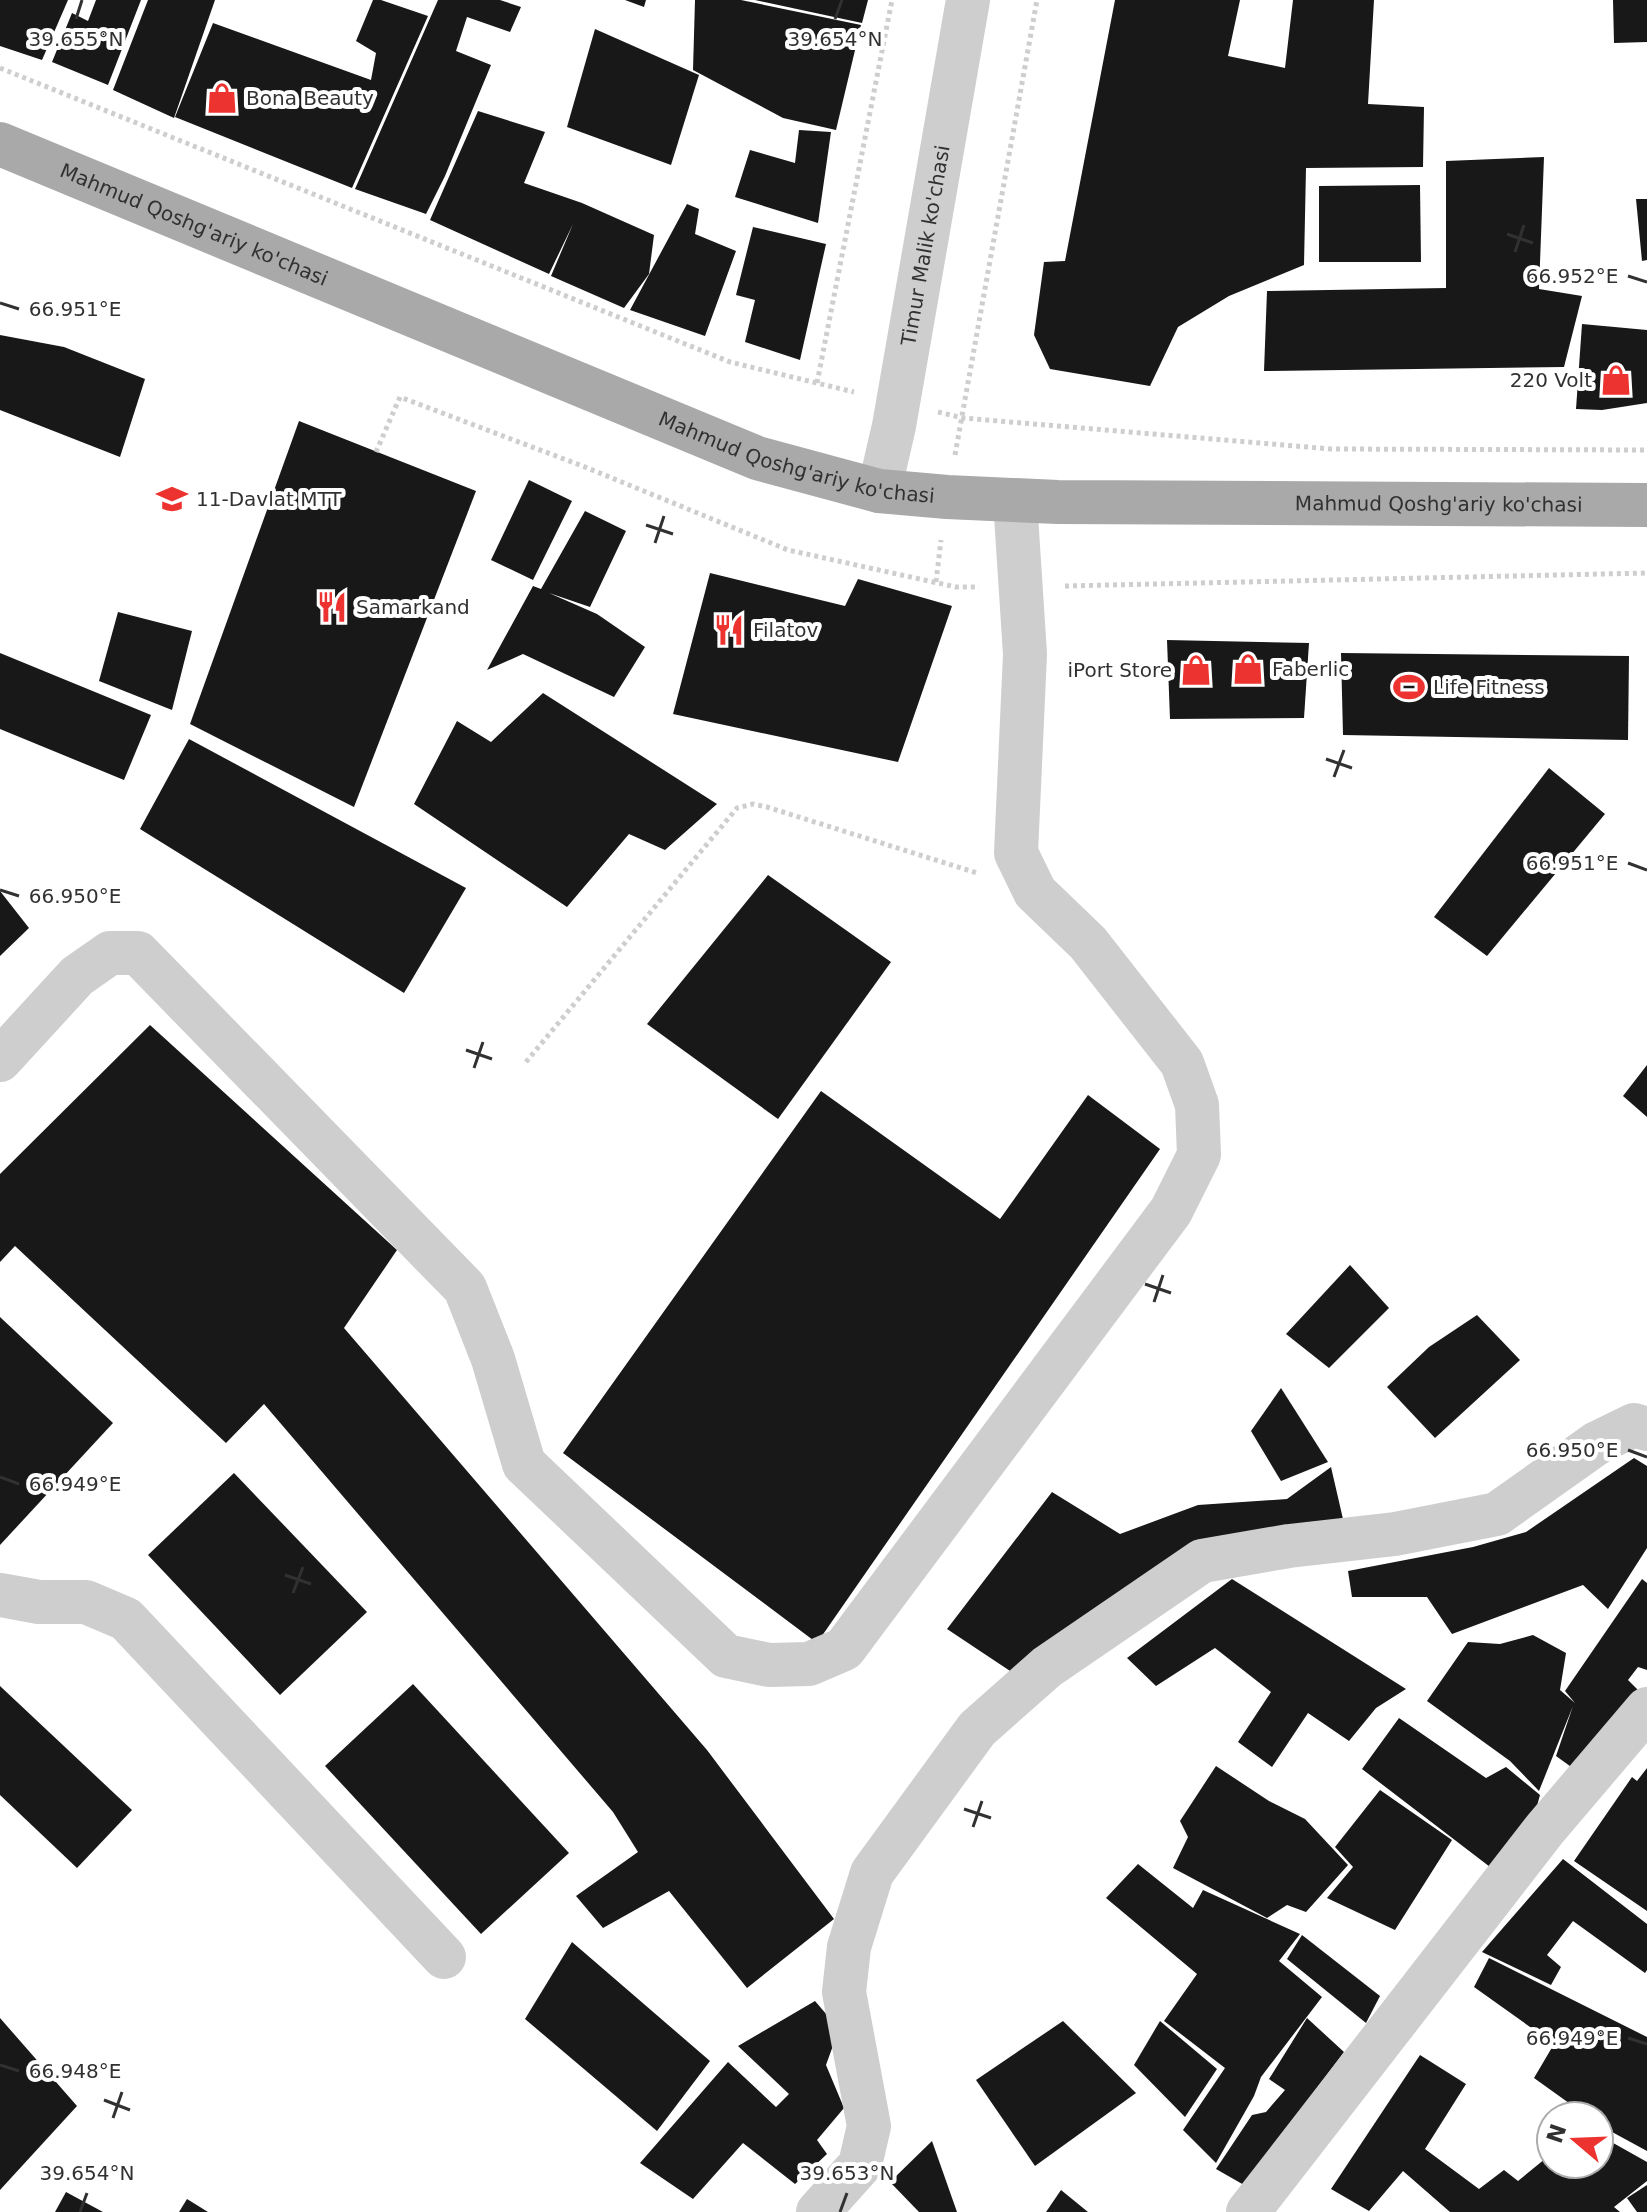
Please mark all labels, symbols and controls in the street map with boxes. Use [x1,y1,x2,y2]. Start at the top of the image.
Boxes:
text: 39.655°N [29,27,123,51]
text: 39.654°N [788,27,882,51]
shop icon: Bona Beauty [205,81,239,115]
place label: Bona Beauty [246,86,374,110]
street label: Timur Malik ko'chasi [896,143,955,349]
street label: Mahmud Qoshg'ariy ko'chasi [57,158,331,291]
text: 66.952°E [1526,264,1618,288]
text: 66.951°E [29,297,121,321]
shop icon: 220 Volt [1599,363,1633,397]
place label: 220 Volt [1510,368,1592,392]
street label: Mahmud Qoshg'ariy ko'chasi [655,407,936,508]
school or university icon: 11-Davlat MTT [155,482,189,516]
place label: 11-Davlat MTT [196,487,342,511]
street label: Mahmud Qoshg'ariy ko'chasi [1295,491,1583,517]
restaurant icon: Samarkand [315,590,349,624]
place label: Samarkand [356,595,470,619]
restaurant icon: Filatov [712,613,746,647]
place label: Filatov [753,618,818,642]
shop icon: Faberlic [1231,652,1265,686]
shop icon: iPort Store [1179,653,1213,687]
place label: Faberlic [1272,657,1349,681]
place label: iPort Store [1068,658,1172,682]
sports icon: Life Fitness [1392,670,1426,704]
place label: Life Fitness [1433,675,1545,699]
text: 66.951°E [1526,851,1618,875]
text: 66.950°E [29,884,121,908]
text: 66.950°E [1526,1438,1618,1462]
text: 66.949°E [29,1472,121,1496]
text: 66.949°E [1526,2026,1618,2050]
text: 66.948°E [29,2059,121,2083]
north arrow [1535,2100,1615,2180]
text: N [1542,2121,1571,2146]
text: 39.654°N [40,2161,134,2185]
text: 39.653°N [800,2161,894,2185]

